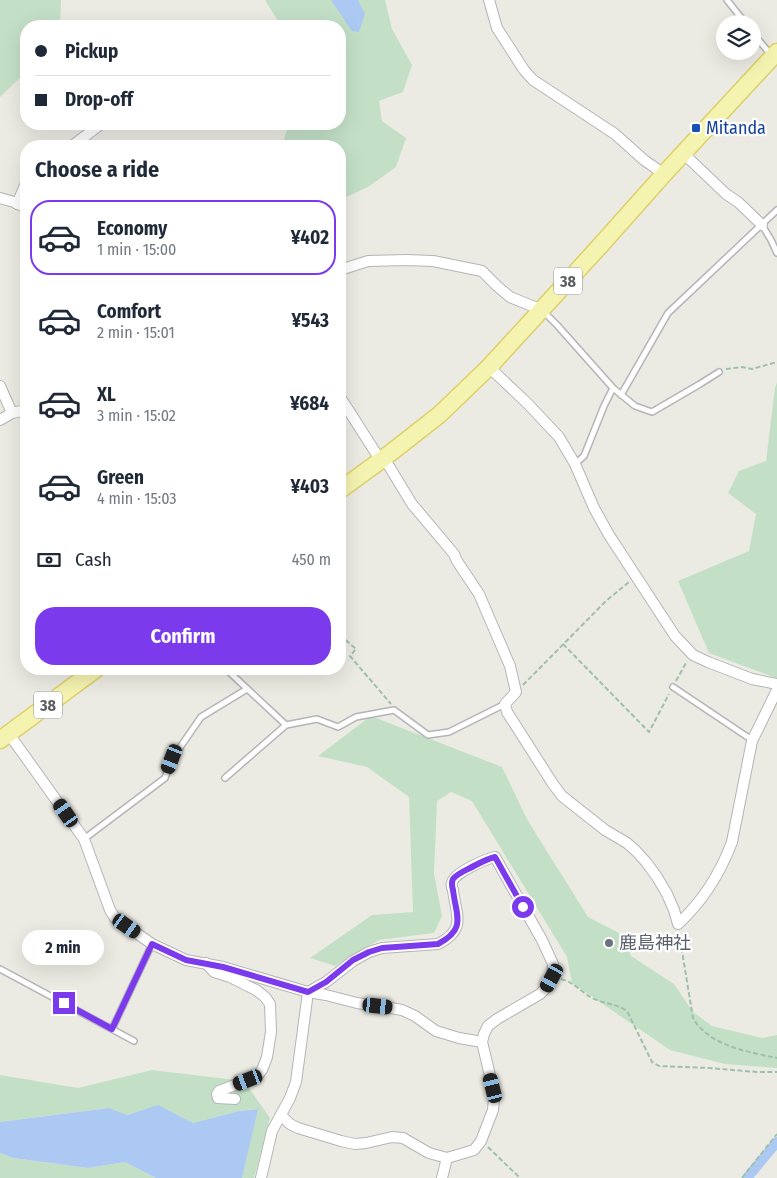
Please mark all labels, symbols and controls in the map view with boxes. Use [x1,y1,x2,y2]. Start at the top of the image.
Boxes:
map controls [716,15,761,60]
button: layers [716,15,761,60]
text: Pickup [65,40,118,63]
text: Drop-off [65,88,133,111]
place label: Mitanda [706,117,766,139]
marker: Mitanda [690,122,702,134]
text: Choose a ride [35,156,159,183]
icon: car [37,215,82,260]
text: Economy [97,217,167,240]
text: ¥402 [291,226,329,249]
text: 1 min · 15:00 [97,240,176,259]
road number: 38 [554,268,582,294]
icon: car [37,298,82,343]
text: Comfort [97,300,161,323]
text: ¥543 [291,309,329,332]
text: 2 min · 15:01 [97,323,175,342]
icon: car [37,381,82,426]
text: XL [97,383,116,406]
text: ¥684 [290,392,329,415]
text: 3 min · 15:02 [97,406,176,425]
icon: car [37,464,82,509]
text: Green [97,466,144,489]
text: ¥403 [291,475,329,498]
text: 4 min · 15:03 [97,489,177,508]
icon: cash [35,546,63,574]
text: Cash [75,548,112,571]
text: 450 m [292,550,331,569]
button: Confirm [35,607,331,665]
road number: 38 [34,692,62,718]
car [159,742,184,776]
car [51,796,80,830]
route start [512,896,534,918]
car [110,911,143,941]
callout: 2 min [23,930,105,966]
place label: 鹿島神社 [619,932,691,954]
marker: 鹿島神社 [603,937,615,949]
text: 2 min [45,938,81,957]
car [538,961,565,995]
route end [53,992,75,1014]
car [362,997,393,1015]
car [231,1068,264,1092]
car [482,1072,503,1104]

